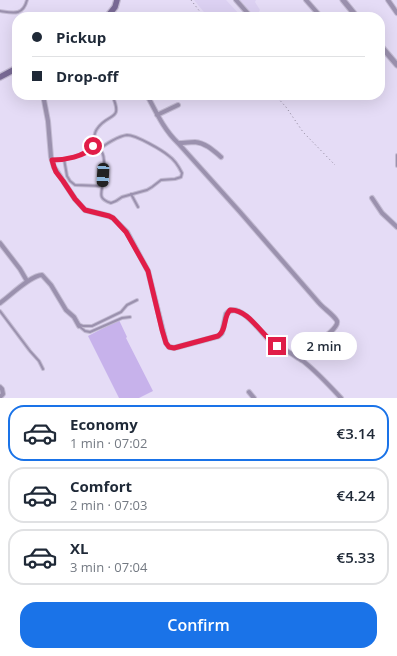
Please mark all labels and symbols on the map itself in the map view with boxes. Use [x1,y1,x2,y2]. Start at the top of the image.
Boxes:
route start [84,137,102,155]
car [96,163,110,187]
callout: 2 min [291,332,357,360]
route end [268,337,286,355]

